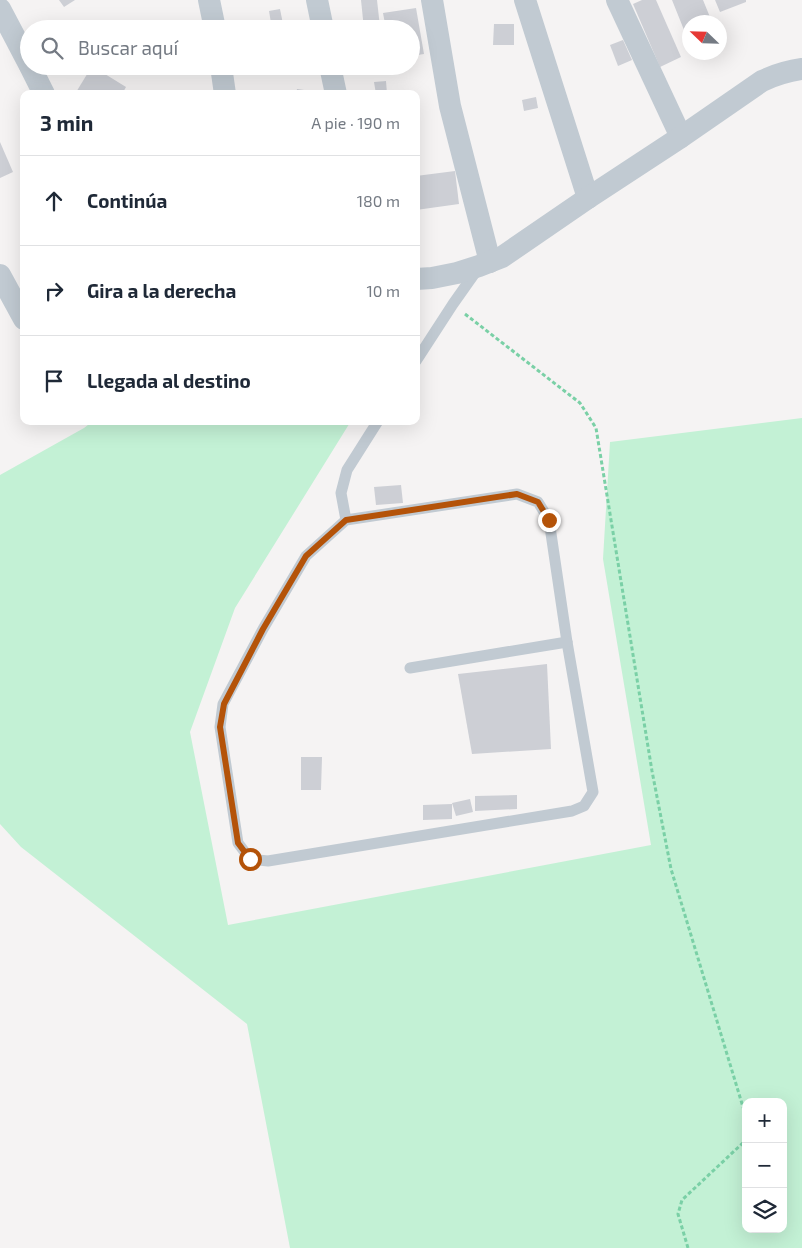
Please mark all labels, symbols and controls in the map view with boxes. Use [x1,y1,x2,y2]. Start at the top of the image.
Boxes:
north arrow [682,15,727,60]
search box [20,20,420,75]
icon: search [38,34,66,62]
text: Buscar aquí [78,36,178,59]
text: 3 min [40,110,93,135]
text: A pie · 190 m [311,113,400,132]
icon: ahead [40,187,68,215]
text: Continúa [87,189,167,212]
text: 180 m [357,191,400,210]
icon: right [40,277,68,305]
text: Gira a la derecha [87,279,236,302]
text: 10 m [366,281,400,300]
icon: arrive [40,367,68,395]
text: Llegada al destino [87,369,251,392]
route end [538,509,561,532]
route start [239,848,262,871]
map controls [742,1098,787,1233]
button: + [742,1098,787,1143]
button: − [742,1143,787,1188]
button: layers [742,1188,787,1233]

